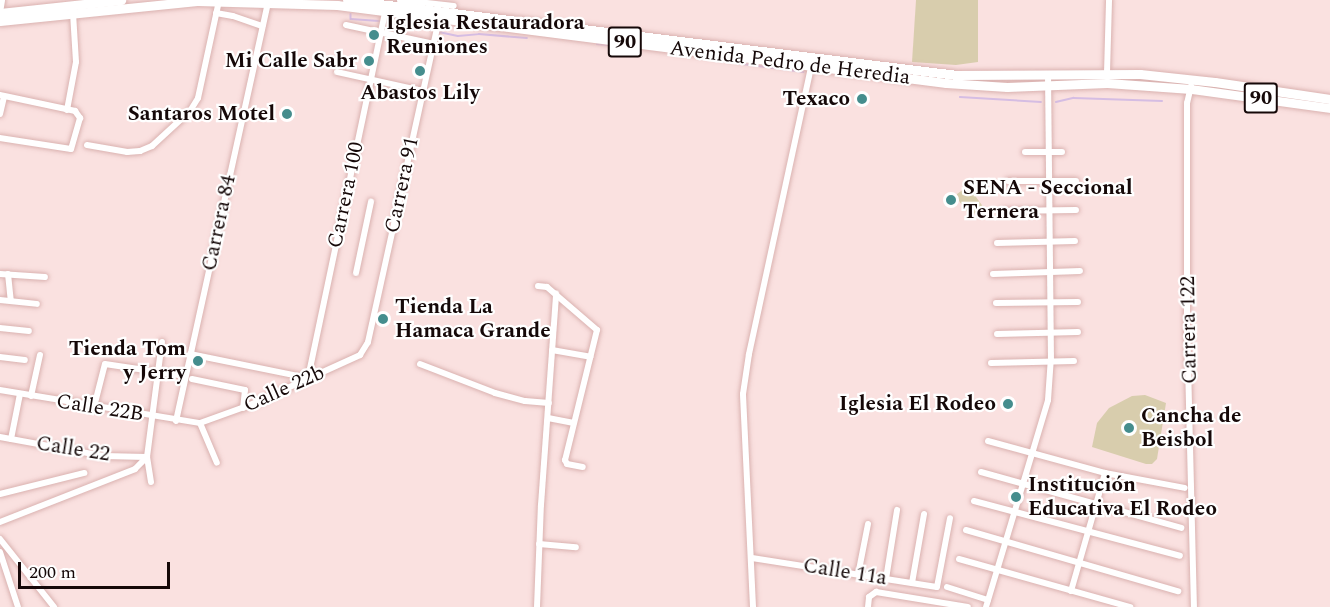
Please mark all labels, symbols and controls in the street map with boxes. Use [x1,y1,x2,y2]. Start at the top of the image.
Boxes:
place label: Iglesia Restauradora Reuniones [386,10,585,60]
road number: 90 [607,25,643,59]
marker: Iglesia Restauradora Reuniones [367,28,381,42]
street label: Avenida Pedro de Heredia [668,36,912,90]
place label: Mi Calle Sabr [225,48,357,74]
marker: Mi Calle Sabr [362,54,376,68]
marker: Abastos Lily [413,64,427,78]
place label: Abastos Lily [360,80,480,106]
road number: 90 [1243,81,1279,115]
place label: Texaco [783,86,850,112]
marker: Texaco [855,92,869,106]
place label: Santaros Motel [128,101,275,127]
marker: Santaros Motel [280,107,294,121]
street label: Carrera 91 [380,135,424,235]
street label: Carrera 100 [322,140,370,250]
street label: Carrera 84 [197,173,241,273]
place label: SENA - Seccional Ternera [963,175,1133,225]
marker: SENA - Seccional Ternera [944,193,958,207]
street label: Carrera 122 [1175,276,1203,384]
place label: Tienda La Hamaca Grande [395,294,551,344]
marker: Tienda La Hamaca Grande [376,312,390,326]
place label: Tienda Tom y Jerry [69,336,186,386]
marker: Tienda Tom y Jerry [191,354,205,368]
street label: Calle 22b [240,360,328,418]
street label: Calle 22B [55,389,145,427]
place label: Iglesia El Rodeo [839,391,996,417]
marker: Iglesia El Rodeo [1001,397,1015,411]
place label: Cancha de Beisbol [1141,403,1241,453]
marker: Cancha de Beisbol [1122,421,1136,435]
street label: Calle 22 [34,431,112,467]
place label: Institución Educativa El Rodeo [1028,472,1217,522]
marker: Institución Educativa El Rodeo [1009,490,1023,504]
scale bar [21,550,172,588]
street label: Calle 11a [801,553,889,591]
text: 200 m [29,559,76,586]

